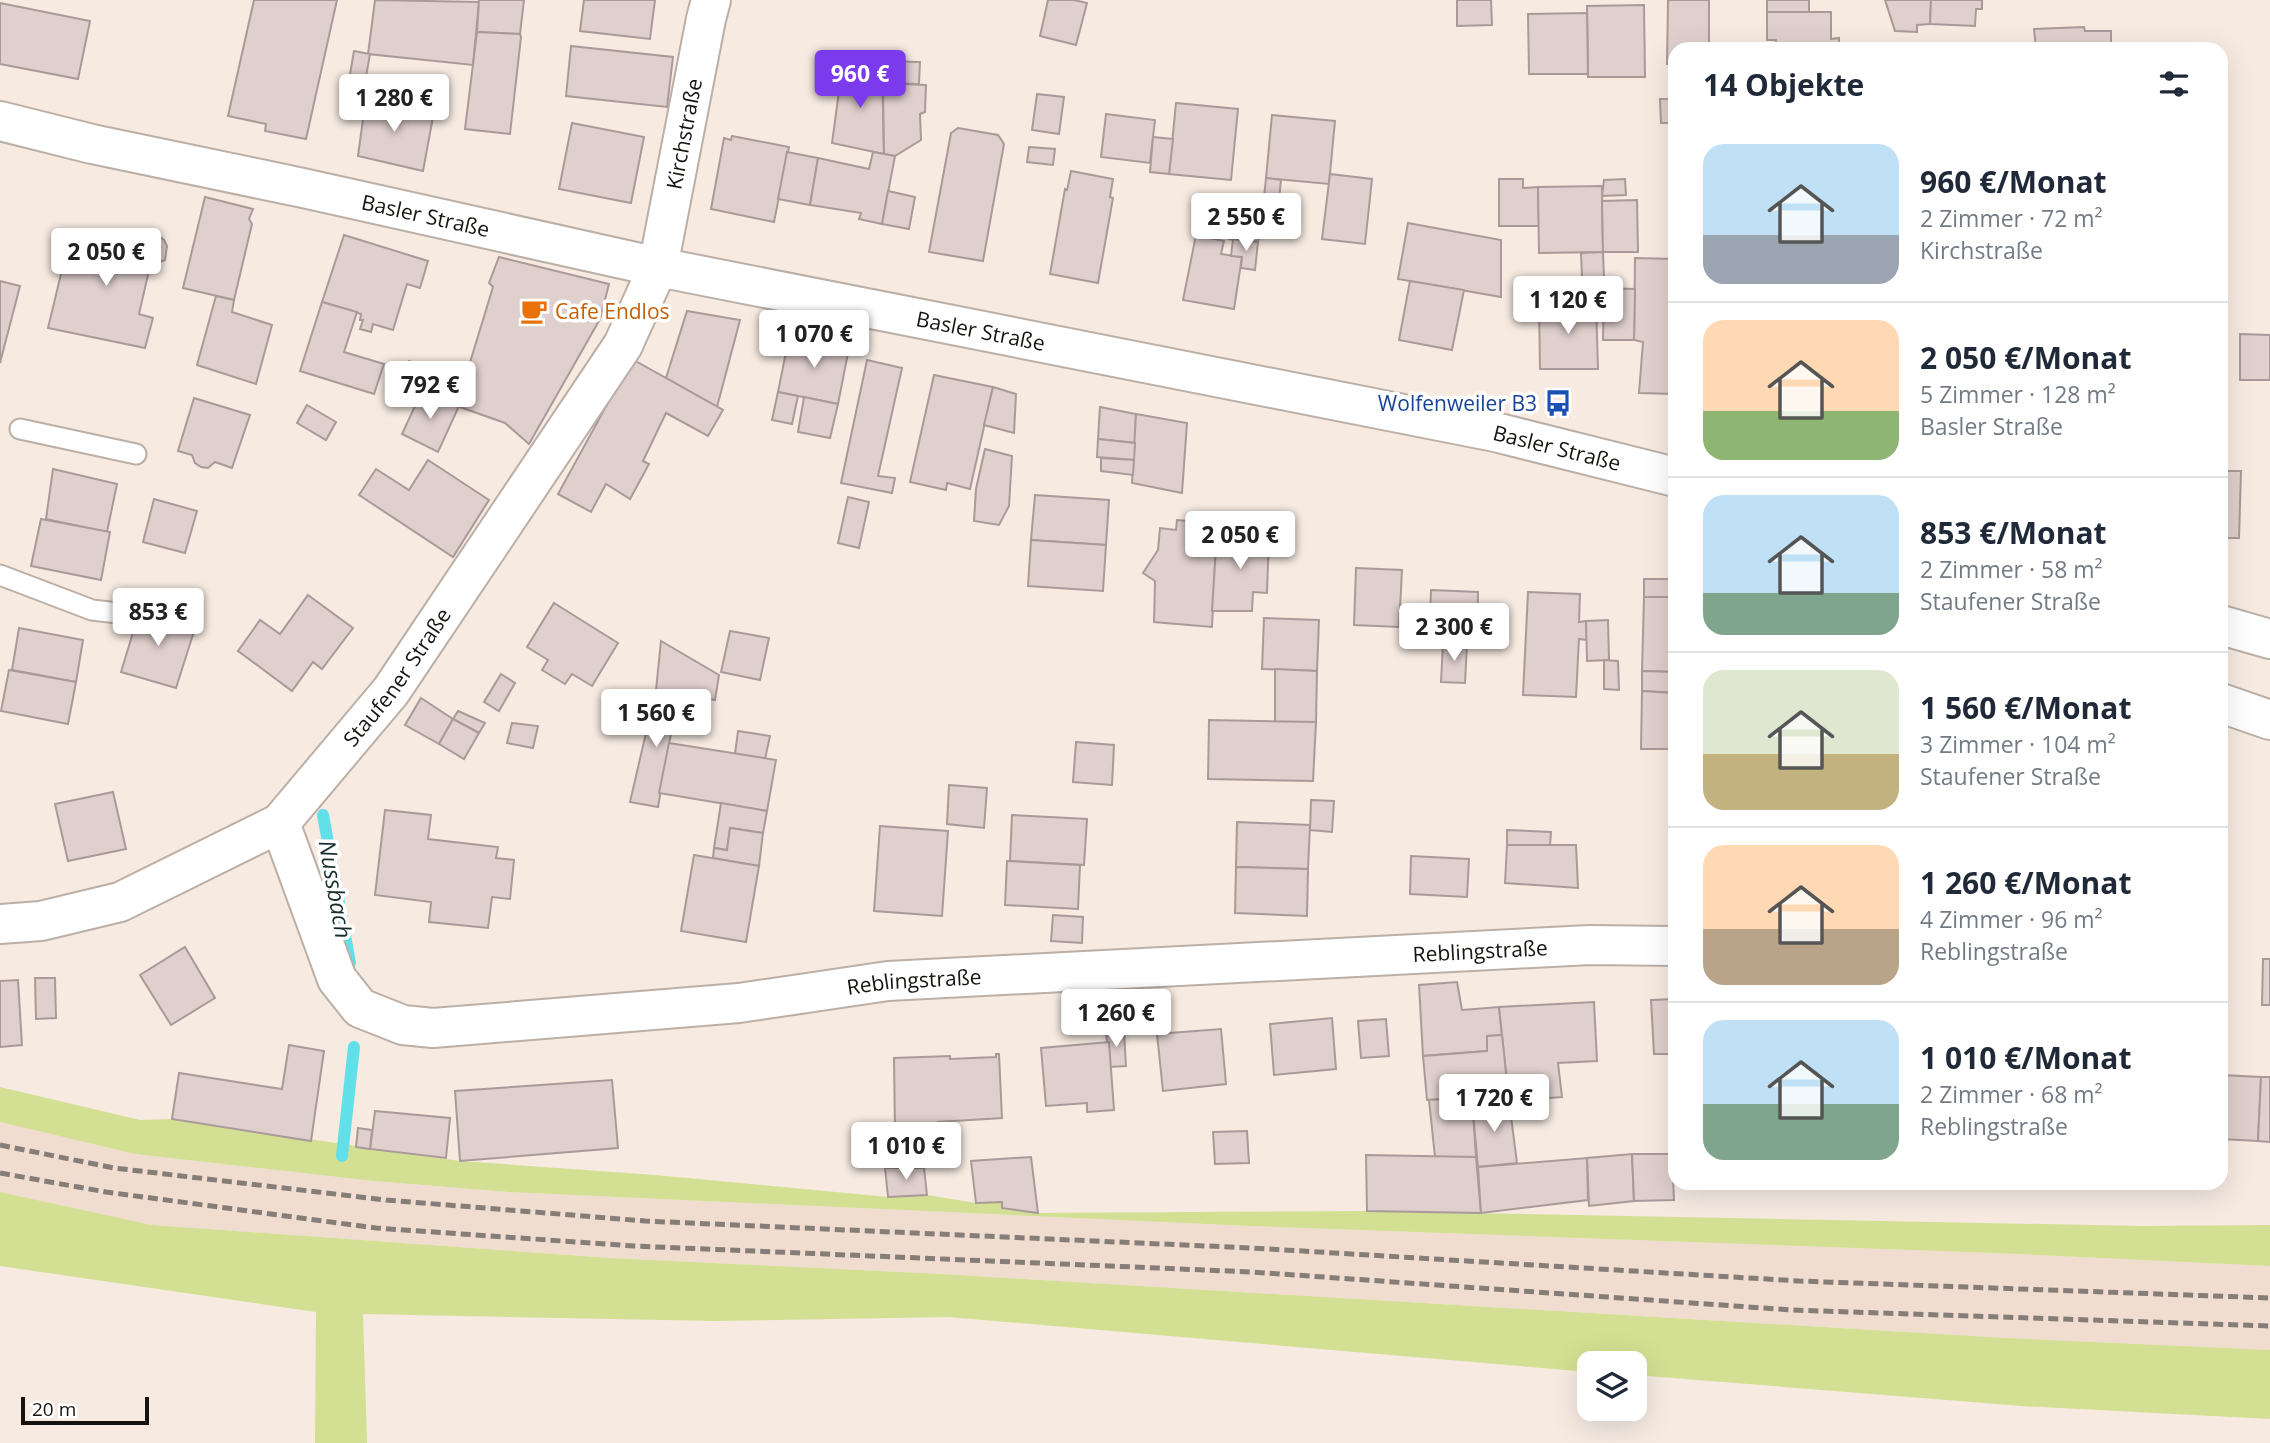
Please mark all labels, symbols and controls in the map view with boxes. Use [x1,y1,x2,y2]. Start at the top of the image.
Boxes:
pin: 960 € [811,50,909,110]
text: 960 € [831,57,889,89]
text: 14 Objekte [1703,64,1864,105]
icon: filters [2155,65,2193,103]
pin: 1 280 € [329,74,459,134]
street label: Kirchstraße [659,76,708,192]
text: 1 280 € [355,81,433,113]
text: 960 €/Monat [1920,161,2107,202]
icon: home [1759,172,1843,256]
street label: Basler Straße [359,187,492,243]
pin: 2 550 € [1181,194,1311,253]
text: 2 550 € [1207,200,1285,232]
text: 2 Zimmer · 72 m² [1920,202,2103,234]
pin: 2 050 € [41,229,171,288]
text: Kirchstraße [1920,234,2043,266]
text: 2 050 € [67,235,145,267]
pin: 1 120 € [1503,276,1633,336]
text: 1 120 € [1529,283,1607,315]
cafe icon: Cafe Endlos [519,296,549,326]
place label: Cafe Endlos [555,297,670,325]
street label: Basler Straße [914,304,1048,357]
pin: 1 070 € [749,310,879,370]
text: 1 070 € [775,317,853,349]
text: 2 050 €/Monat [1920,337,2131,378]
icon: home [1759,348,1843,432]
pin: 792 € [381,362,479,421]
text: 792 € [401,368,459,400]
text: 5 Zimmer · 128 m² [1920,378,2116,410]
bus stop icon: Wolfenweiler B3 [1543,388,1573,418]
place label: Wolfenweiler B3 [1378,389,1537,417]
text: Basler Straße [1920,410,2063,442]
street label: Basler Straße [1490,418,1624,477]
pin: 2 050 € [1175,512,1305,571]
text: 853 €/Monat [1920,512,2107,553]
text: 2 050 € [1201,518,1279,550]
icon: home [1759,523,1843,607]
text: 2 Zimmer · 58 m² [1920,553,2103,585]
text: Staufener Straße [1920,585,2101,617]
pin: 853 € [109,588,207,648]
text: 853 € [129,595,187,627]
street label: Staufener Straße [337,602,457,752]
pin: 2 300 € [1389,604,1519,663]
text: 2 300 € [1415,610,1493,642]
text: 1 560 €/Monat [1920,687,2131,728]
pin: 1 560 € [591,690,721,749]
text: 1 560 € [617,696,695,728]
icon: home [1759,698,1843,782]
text: 3 Zimmer · 104 m² [1920,728,2116,760]
text: Staufener Straße [1920,760,2101,792]
water label: Nussbach [312,837,360,941]
text: 1 260 €/Monat [1920,862,2131,903]
icon: home [1759,873,1843,957]
text: 4 Zimmer · 96 m² [1920,903,2103,935]
street label: Reblingstraße [1412,933,1548,968]
text: Reblingstraße [1920,935,2068,967]
street label: Reblingstraße [845,962,982,1001]
pin: 1 260 € [1051,990,1181,1049]
text: 1 260 € [1077,996,1155,1028]
text: 1 010 €/Monat [1920,1037,2131,1078]
icon: home [1759,1048,1843,1132]
pin: 1 720 € [1429,1074,1559,1134]
text: 2 Zimmer · 68 m² [1920,1078,2103,1110]
text: 1 720 € [1455,1081,1533,1113]
text: Reblingstraße [1920,1110,2068,1142]
pin: 1 010 € [841,1122,971,1182]
text: 1 010 € [867,1129,945,1161]
map controls [1577,1351,1647,1421]
button: layers [1577,1351,1647,1421]
scale bar [21,1394,149,1426]
text: 20 m [32,1396,76,1422]

